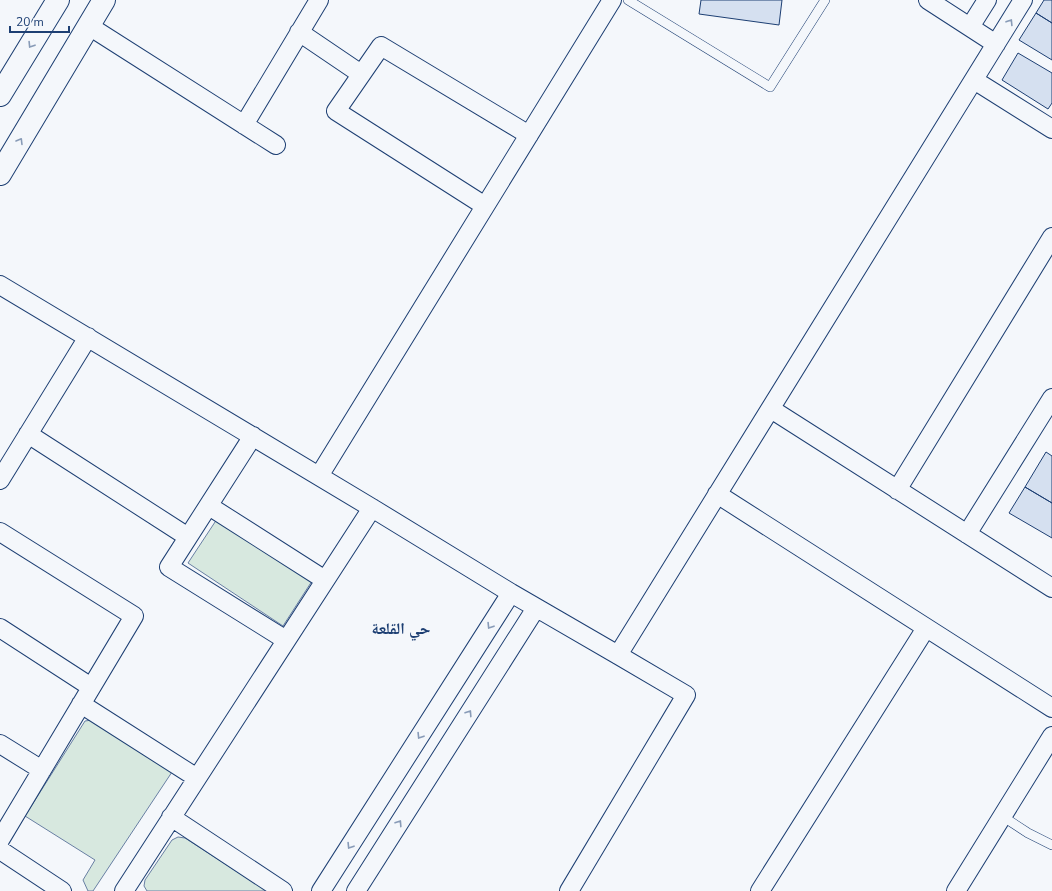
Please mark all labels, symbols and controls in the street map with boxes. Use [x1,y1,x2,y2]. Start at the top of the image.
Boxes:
scale bar [10,8,69,34]
text: 20 m [16,14,44,30]
one-way arrow [1005,19,1012,26]
one-way arrow [28,41,35,48]
one-way arrow [15,138,23,145]
district label: حي القلعة [372,618,430,641]
one-way arrow [487,622,494,629]
one-way arrow [464,710,472,717]
one-way arrow [417,732,425,739]
one-way arrow [394,820,402,827]
one-way arrow [348,842,355,849]

